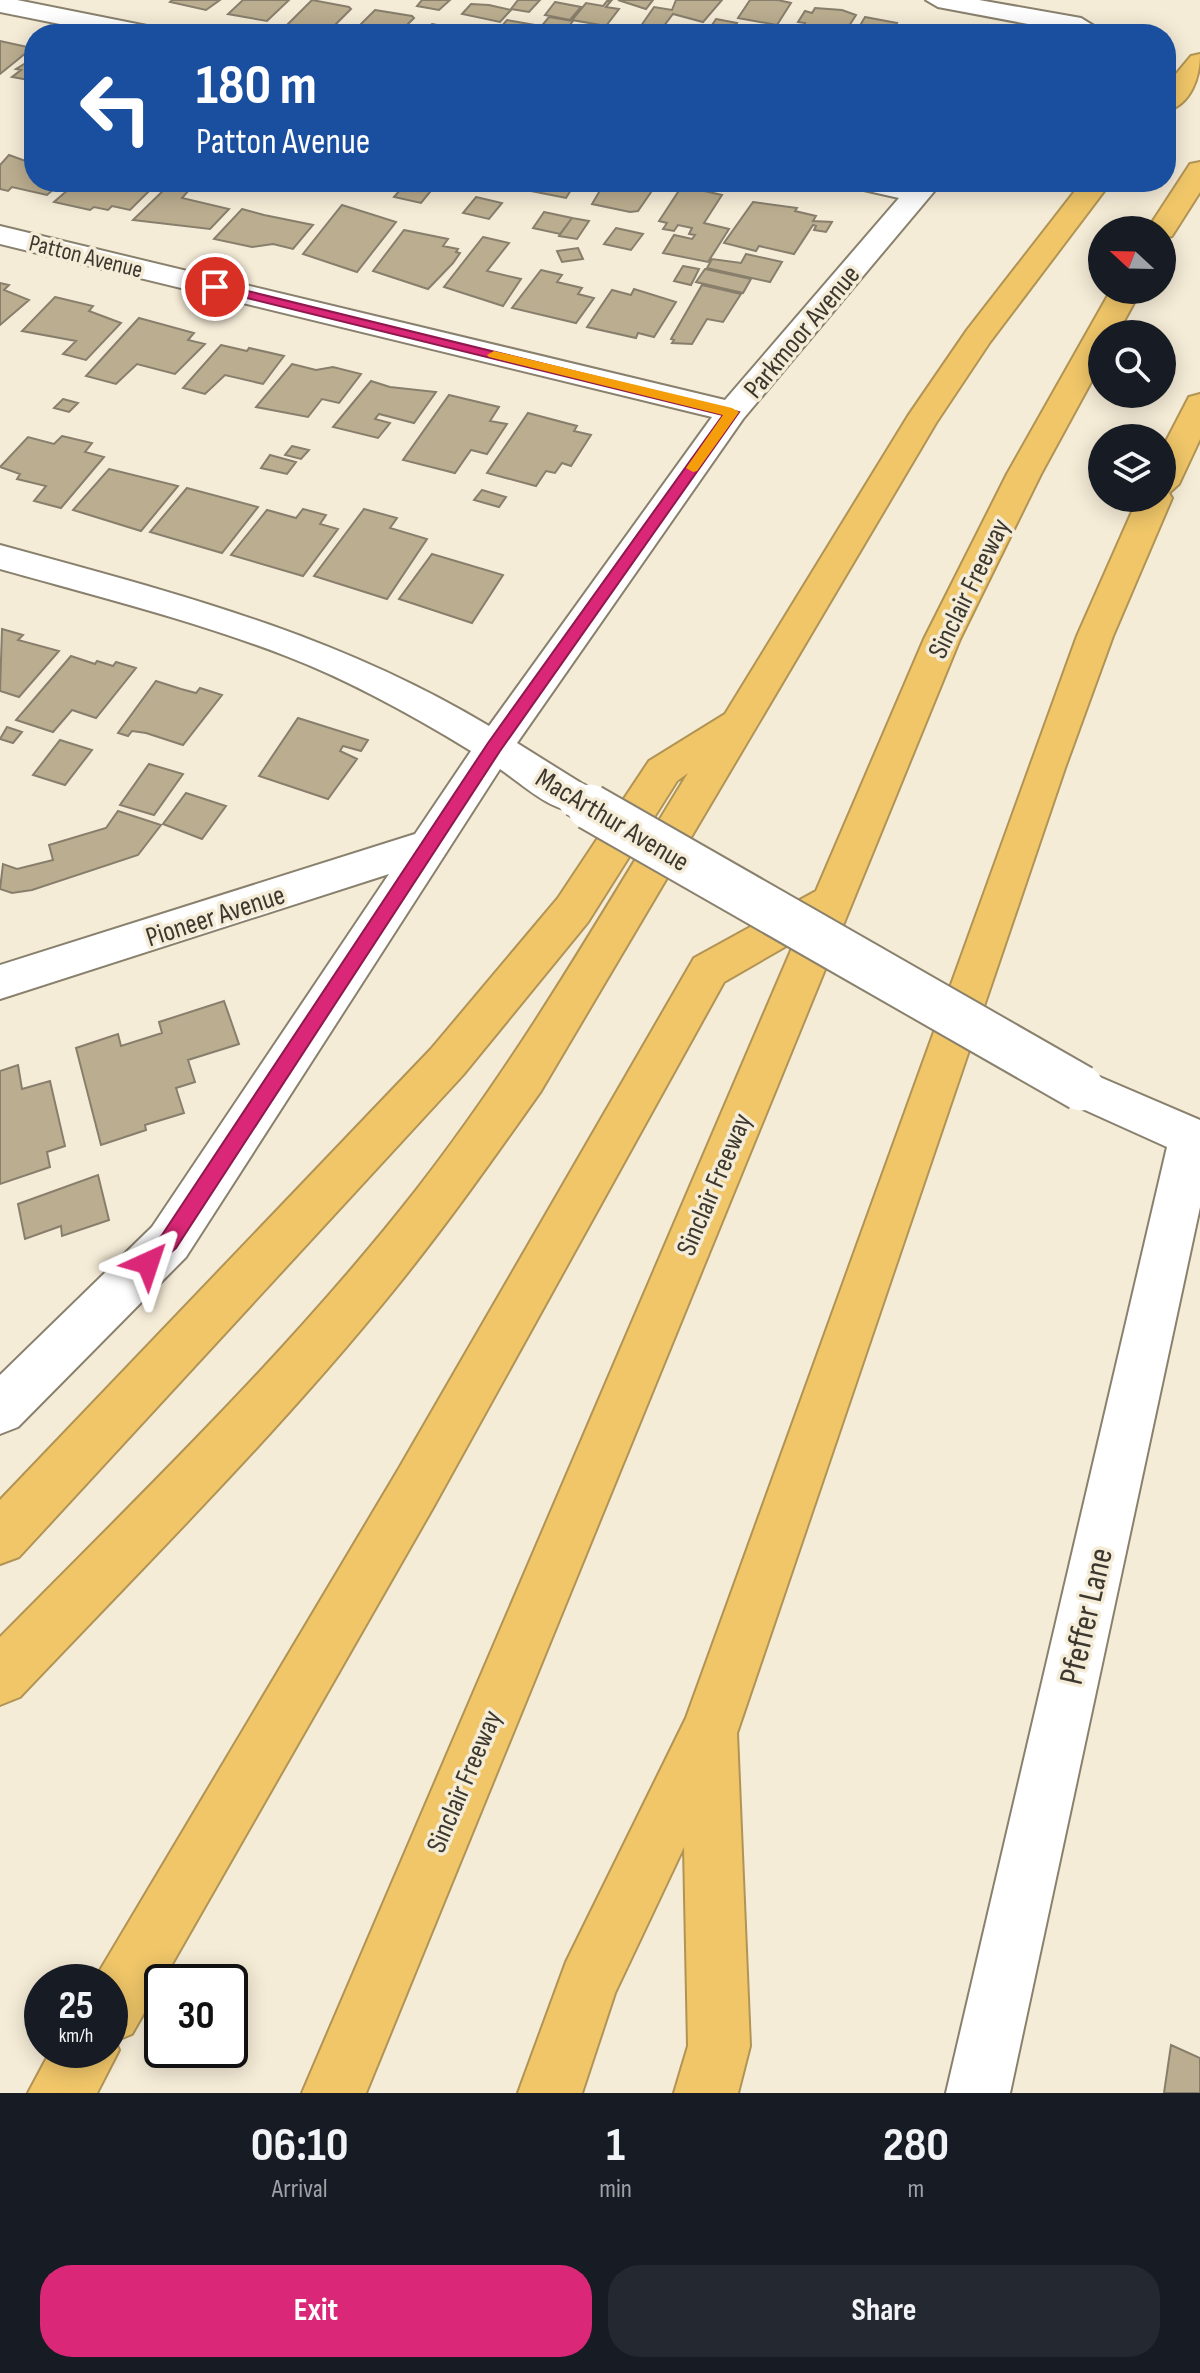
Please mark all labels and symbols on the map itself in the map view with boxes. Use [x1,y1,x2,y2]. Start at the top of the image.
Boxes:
north arrow [1088,216,1176,304]
street label: Patton Avenue [26,228,146,285]
pin [181,253,249,321]
street label: Parkmoor Avenue [737,259,867,405]
street label: Sinclair Freeway [921,513,1017,664]
street label: MacArthur Avenue [530,762,695,879]
street label: Pioneer Avenue [142,878,289,954]
street label: Sinclair Freeway [670,1108,759,1261]
position arrow [106,1221,190,1305]
street label: Pfeffer Lane [1051,1544,1122,1689]
street label: Sinclair Freeway [420,1705,509,1858]
speed limit sign: 30 [144,1964,248,2068]

